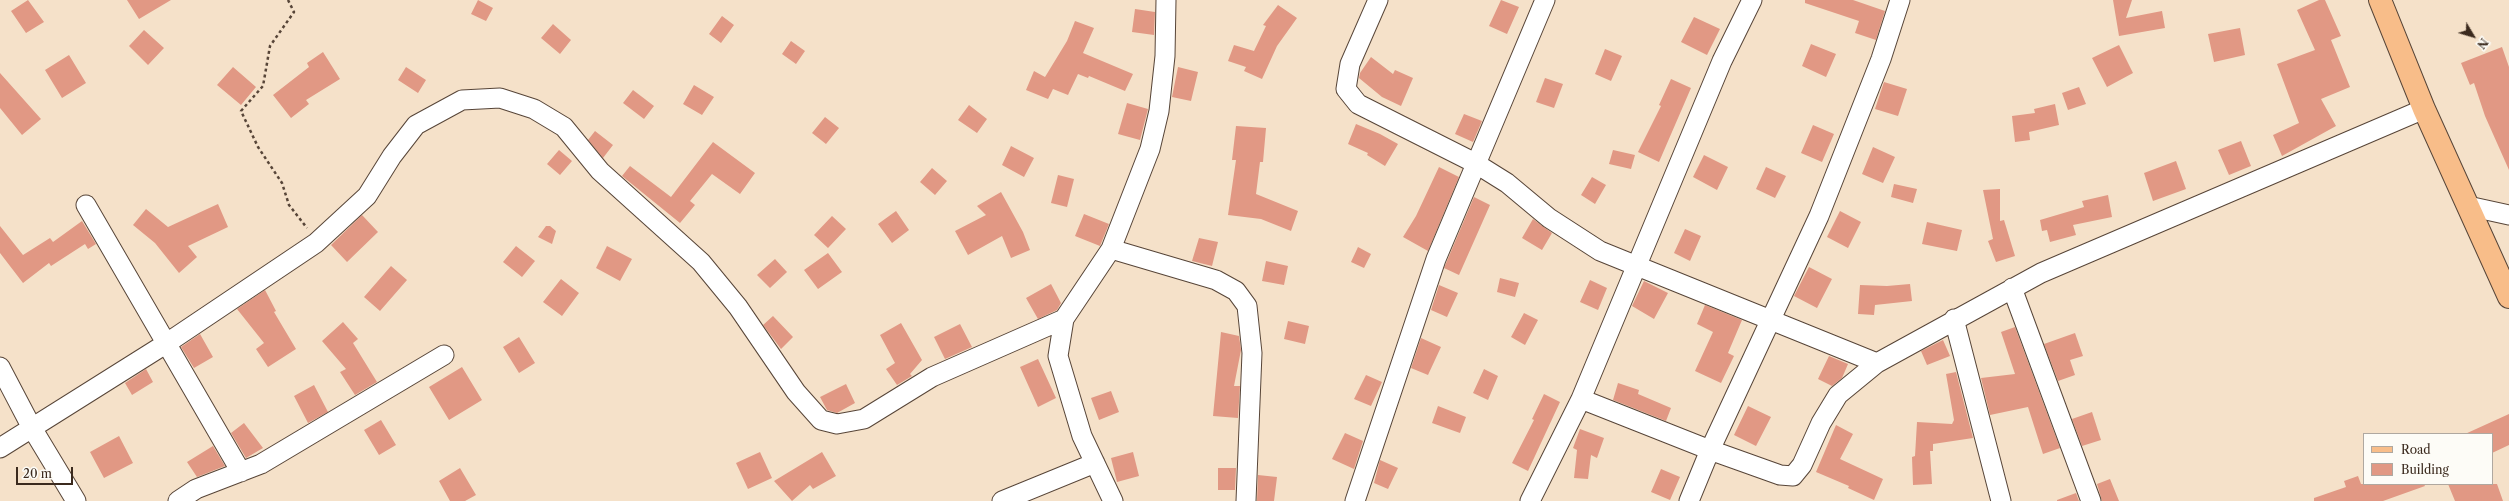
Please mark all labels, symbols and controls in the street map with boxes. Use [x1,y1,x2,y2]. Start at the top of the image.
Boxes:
north arrow [2453,16,2493,56]
text: N [2474,35,2491,51]
legend [2363,433,2493,485]
text: Road [2401,442,2431,457]
scale bar [18,459,75,485]
text: Building [2401,462,2449,477]
text: 20 m [23,466,52,481]

